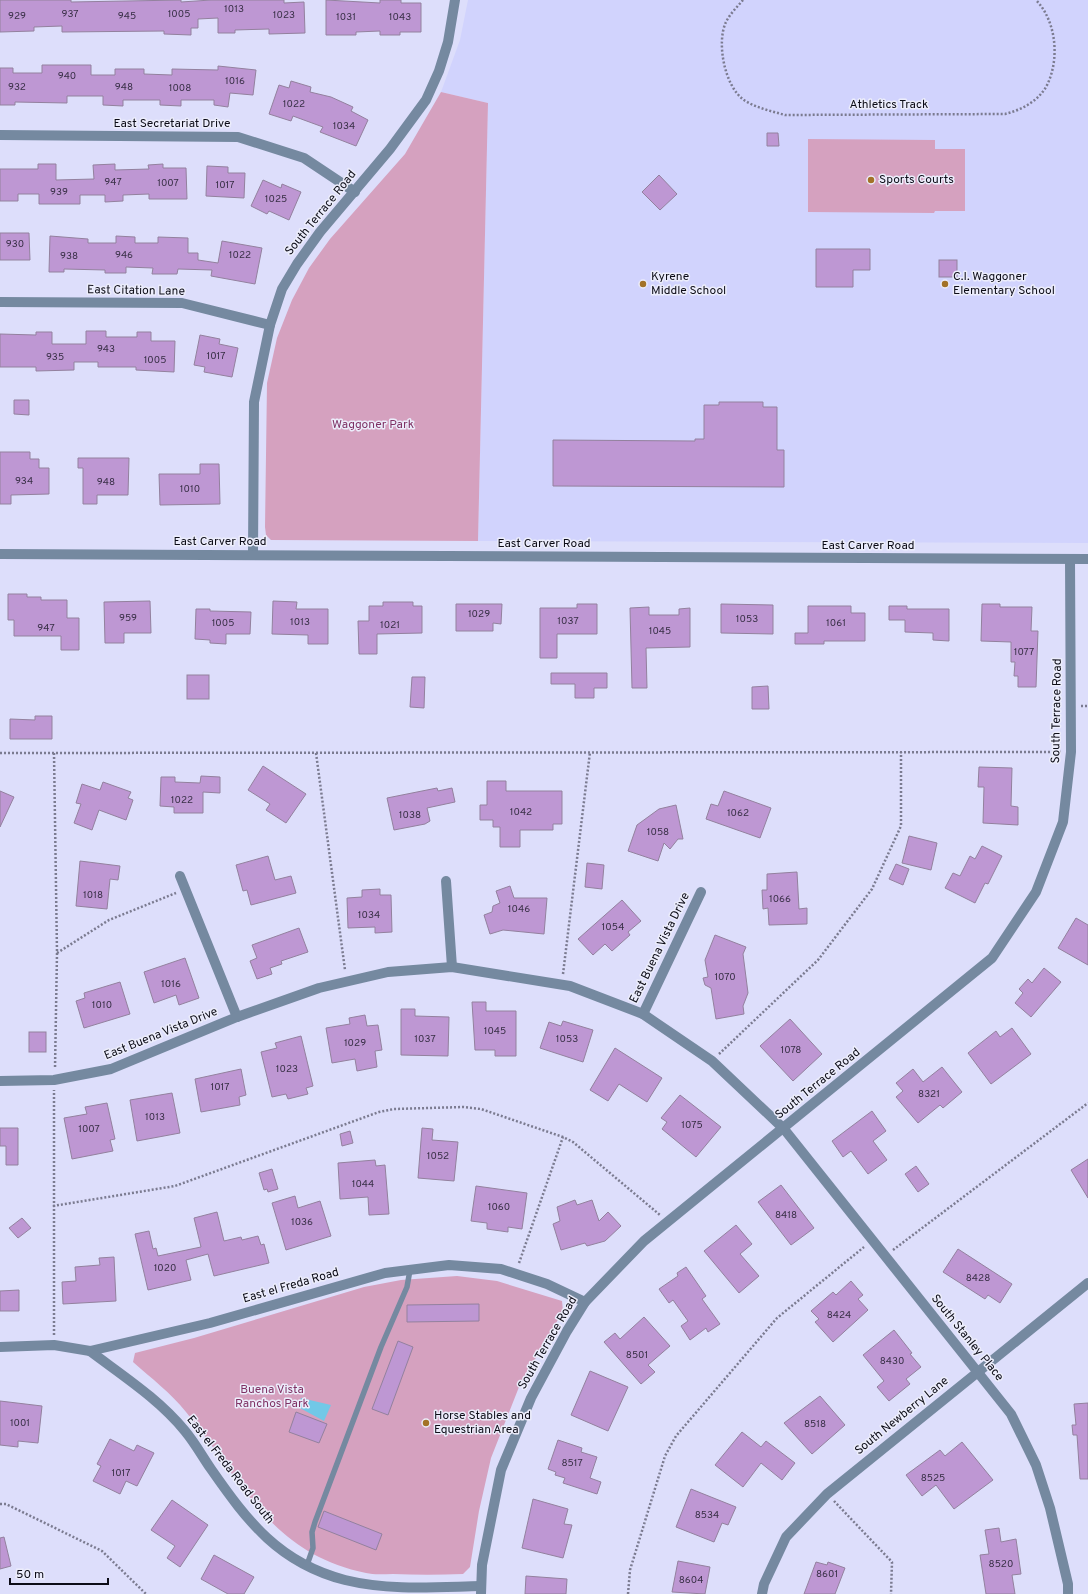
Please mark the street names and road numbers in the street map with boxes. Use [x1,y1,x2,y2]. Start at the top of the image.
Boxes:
street label: Athletics Track [850,97,928,113]
street label: East Secretariat Drive [113,116,231,132]
street label: South Terrace Road [282,167,360,259]
street label: East Citation Lane [87,282,185,300]
street label: East Carver Road [173,534,267,550]
street label: East Carver Road [497,536,591,552]
street label: East Carver Road [821,538,915,554]
street label: South Terrace Road [1048,658,1066,764]
street label: East Buena Vista Drive [626,890,694,1006]
street label: East Buena Vista Drive [102,1004,220,1064]
street label: South Terrace Road [772,1045,864,1123]
street label: East el Freda Road [241,1265,341,1307]
street label: South Stanley Place [927,1291,1007,1385]
street label: South Terrace Road [515,1294,581,1392]
street label: South Newberry Lane [852,1373,952,1459]
street label: East el Freda Road South [183,1412,277,1528]

